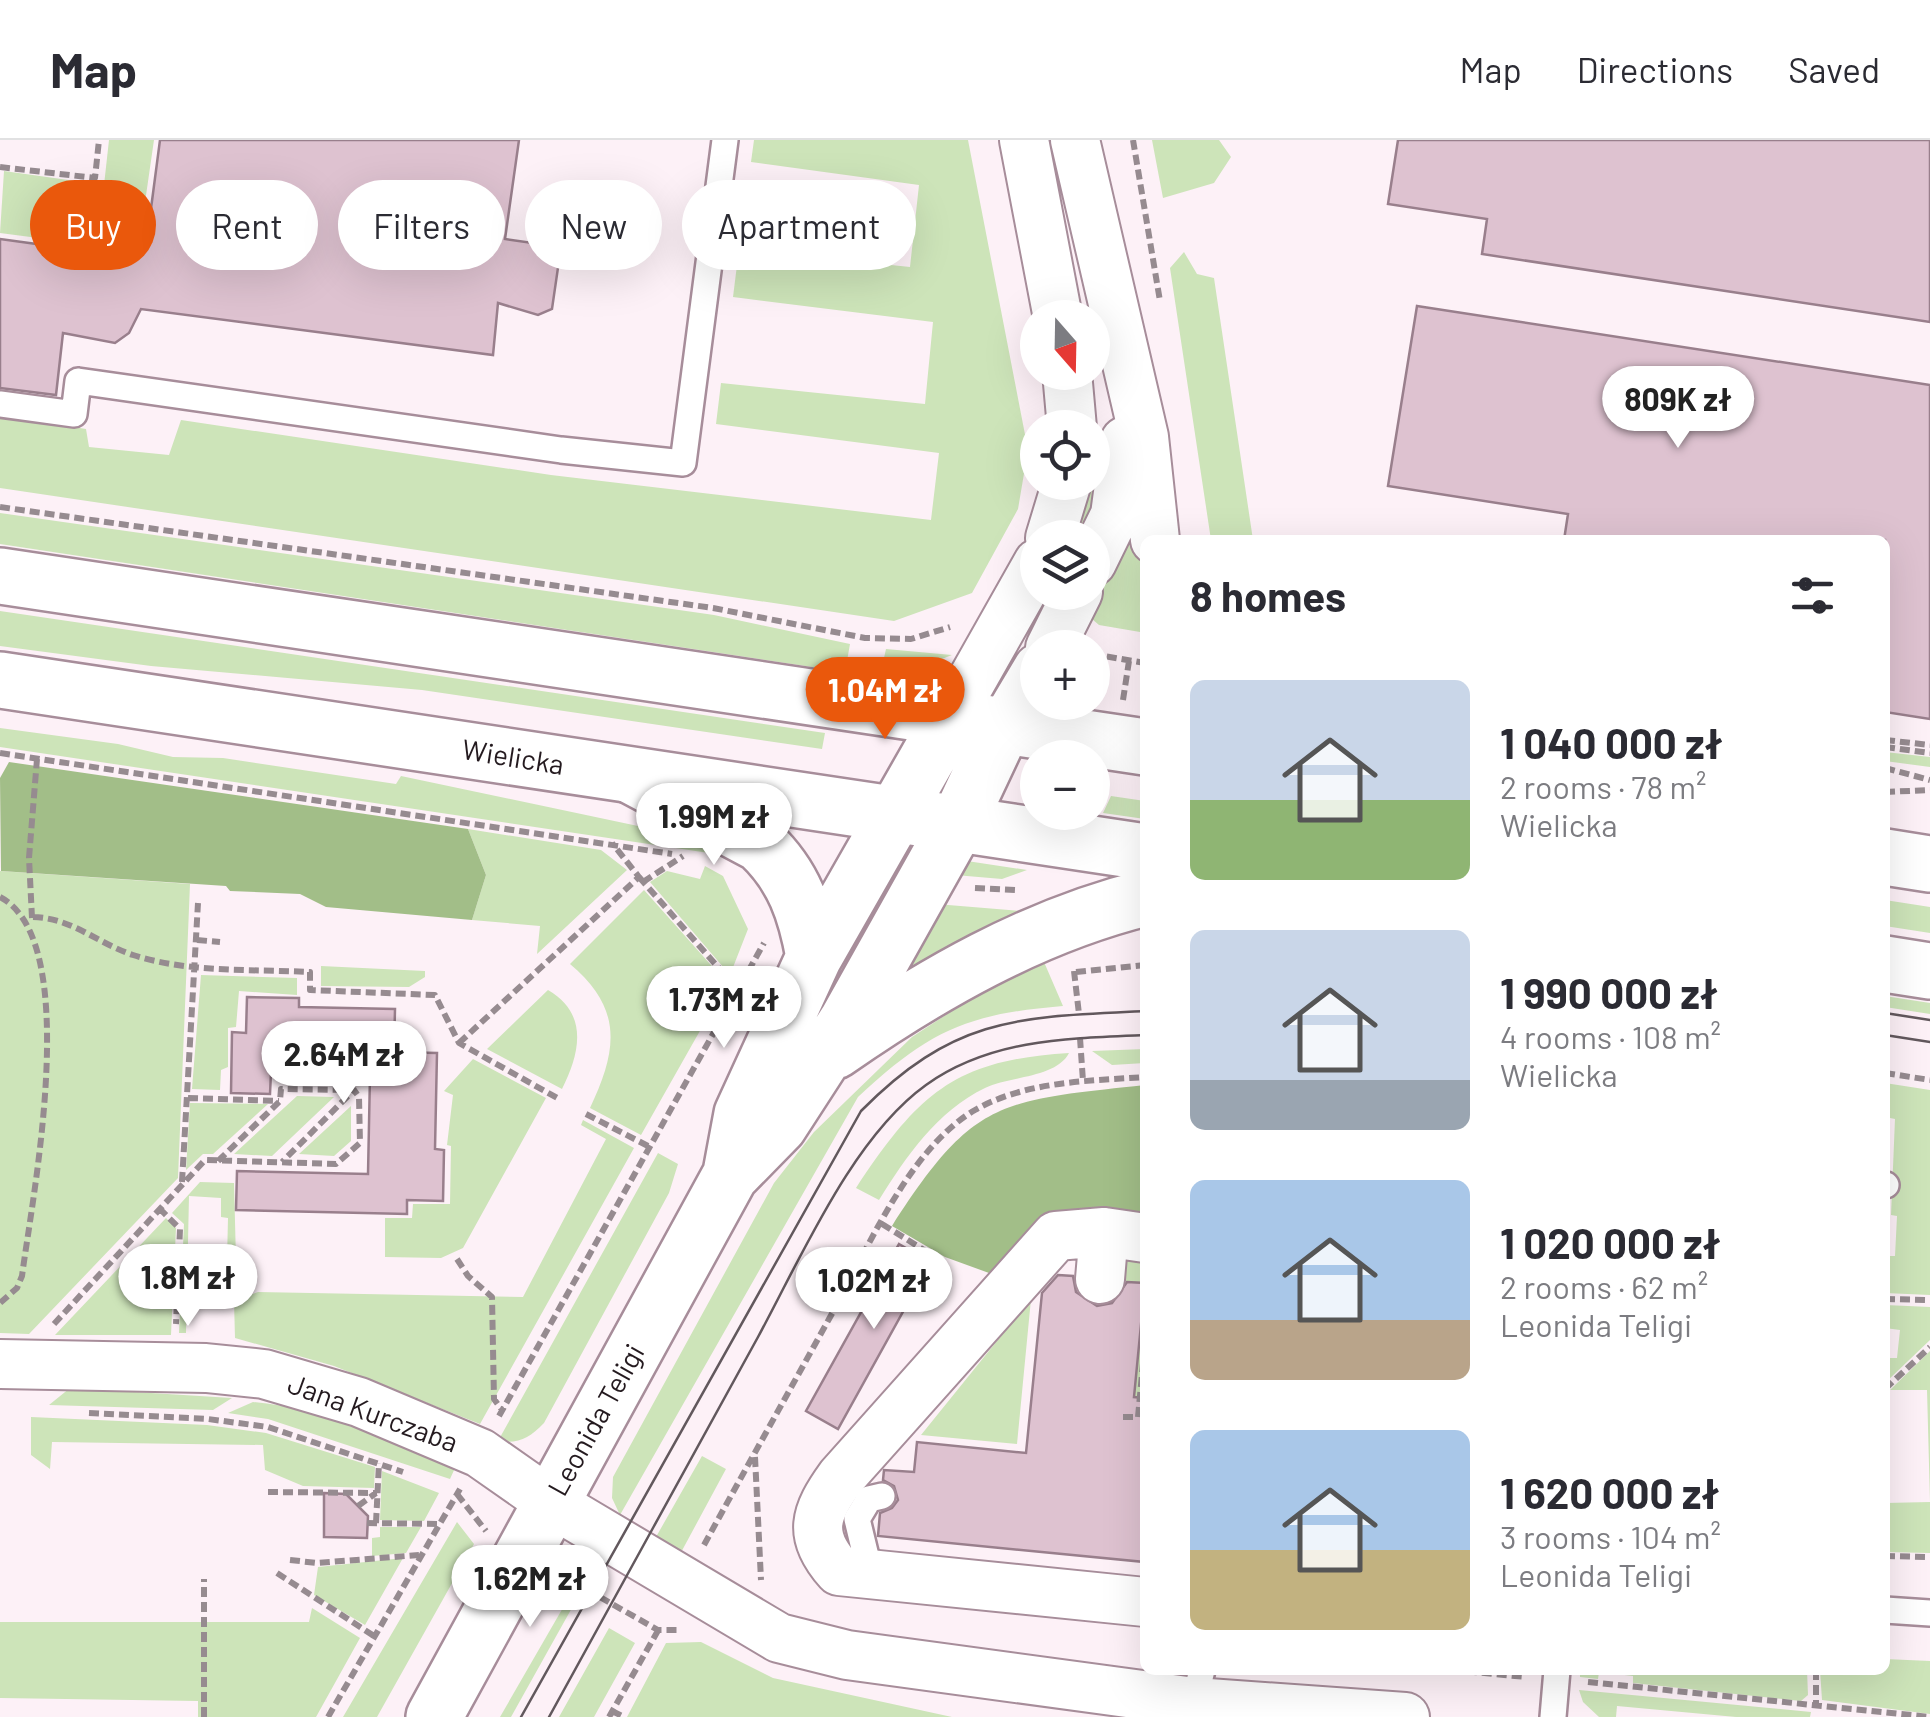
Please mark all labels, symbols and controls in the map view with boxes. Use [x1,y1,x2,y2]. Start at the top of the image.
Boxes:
text: Map [50,40,137,98]
text: Map [1460,48,1522,90]
text: Directions [1577,48,1733,90]
text: Saved [1788,48,1880,90]
chip: Buy [30,180,156,270]
chip: Rent [176,180,318,270]
chip: Filters [338,180,505,270]
chip: New [525,180,662,270]
chip: Apartment [682,180,916,270]
north arrow [1020,300,1110,390]
map controls [1020,300,1110,830]
pin: 809K zł [1586,366,1770,451]
text: 809K zł [1624,379,1732,417]
button: locate [1020,410,1110,500]
button: layers [1020,520,1110,610]
icon: filters [1785,568,1840,623]
text: 8 homes [1190,570,1346,620]
button: + [1020,630,1110,720]
pin: 1.04M zł [782,657,988,742]
text: 1.04M zł [828,670,942,708]
text: 1 040 000 zł [1500,717,1723,767]
icon: home [1270,720,1390,840]
street label: Wielicka [460,731,567,781]
button: − [1020,740,1110,830]
text: 2 rooms · 78 m² [1500,767,1706,805]
pin: 1.99M zł [611,783,817,868]
text: 1.99M zł [658,796,770,834]
text: Wielicka [1500,805,1618,843]
pin: 1.73M zł [621,966,827,1051]
text: 1 990 000 zł [1500,967,1718,1017]
icon: home [1270,970,1390,1090]
text: 1.73M zł [668,979,780,1017]
text: 4 rooms · 108 m² [1500,1017,1721,1055]
pin: 2.64M zł [241,1021,447,1106]
text: 2.64M zł [283,1034,405,1072]
text: Wielicka [1500,1055,1618,1093]
text: 1 020 000 zł [1500,1217,1721,1267]
icon: home [1270,1220,1390,1340]
pin: 1.8M zł [96,1244,280,1329]
pin: 1.02M zł [771,1247,977,1332]
text: 1.8M zł [140,1257,236,1295]
text: 1.02M zł [817,1260,931,1298]
text: 2 rooms · 62 m² [1500,1267,1708,1305]
text: Leonida Teligi [1500,1305,1692,1343]
street label: Leonida Teligi [540,1338,651,1501]
street label: Jana Kurczaba [284,1366,463,1459]
text: 1 620 000 zł [1500,1467,1720,1517]
icon: home [1270,1470,1390,1590]
text: 3 rooms · 104 m² [1500,1517,1721,1555]
pin: 1.62M zł [427,1545,633,1630]
text: Leonida Teligi [1500,1555,1692,1593]
text: 1.62M zł [474,1558,587,1596]

